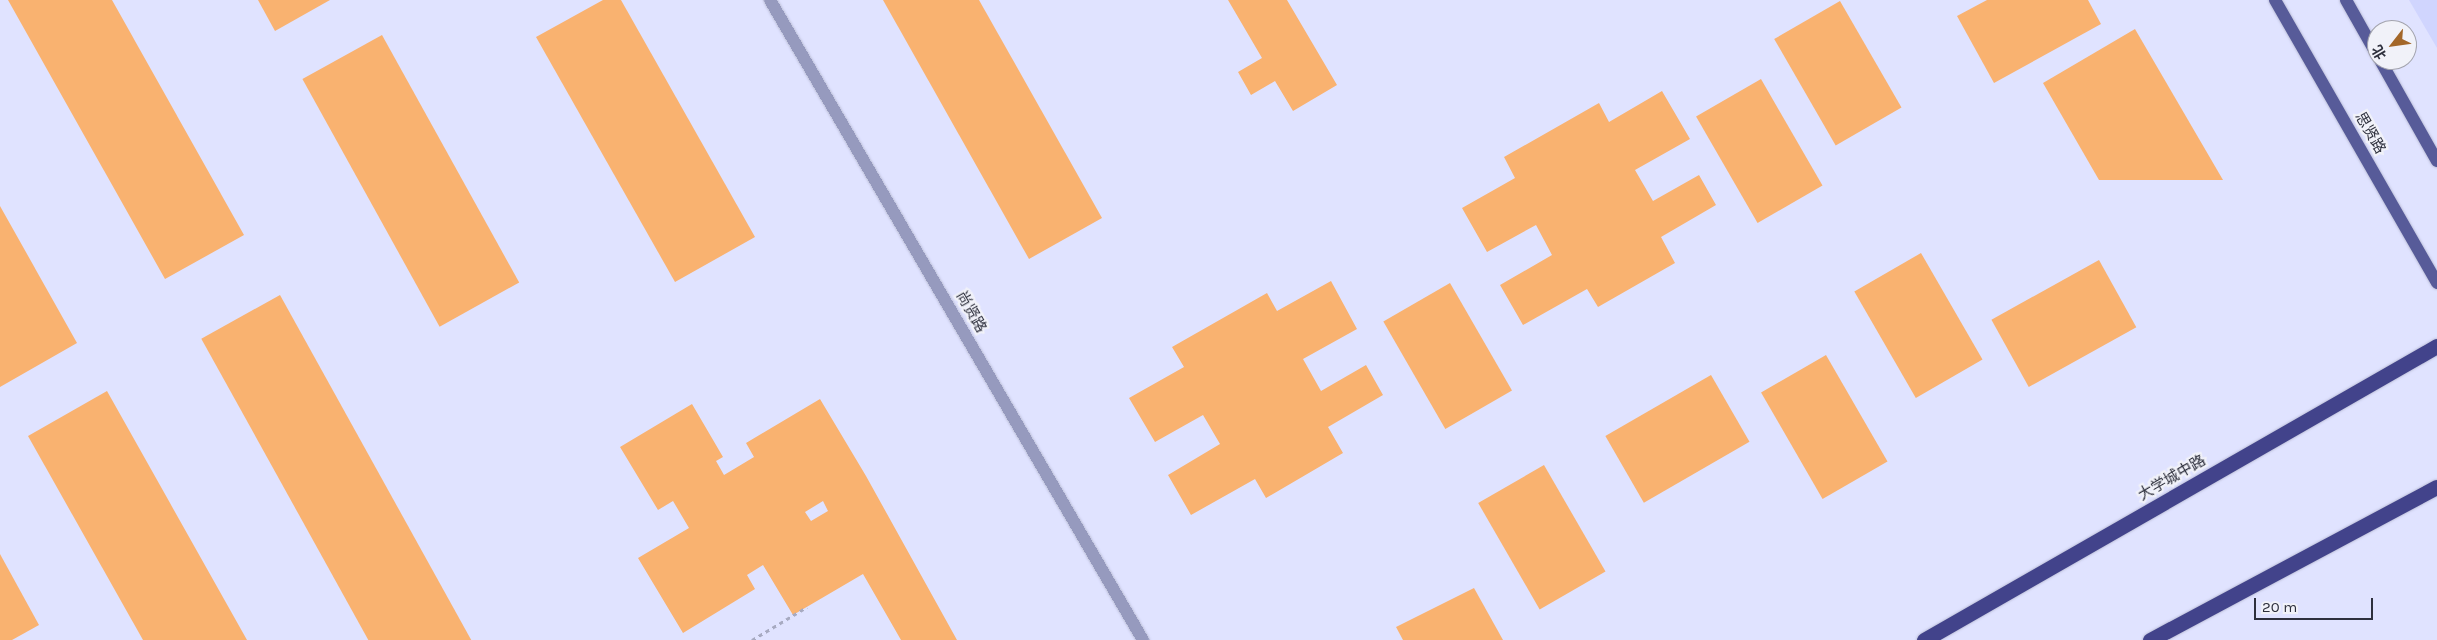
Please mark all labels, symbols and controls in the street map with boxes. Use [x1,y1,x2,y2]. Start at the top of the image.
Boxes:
north arrow [2367,20,2417,70]
text: 北 [2369,42,2390,63]
street label: 思贤路 [2351,109,2389,157]
street label: 尚贤路 [952,288,990,336]
street label: 大学城中路 [2135,451,2209,505]
scale bar [2257,588,2376,620]
text: 20 m [2262,598,2297,616]

